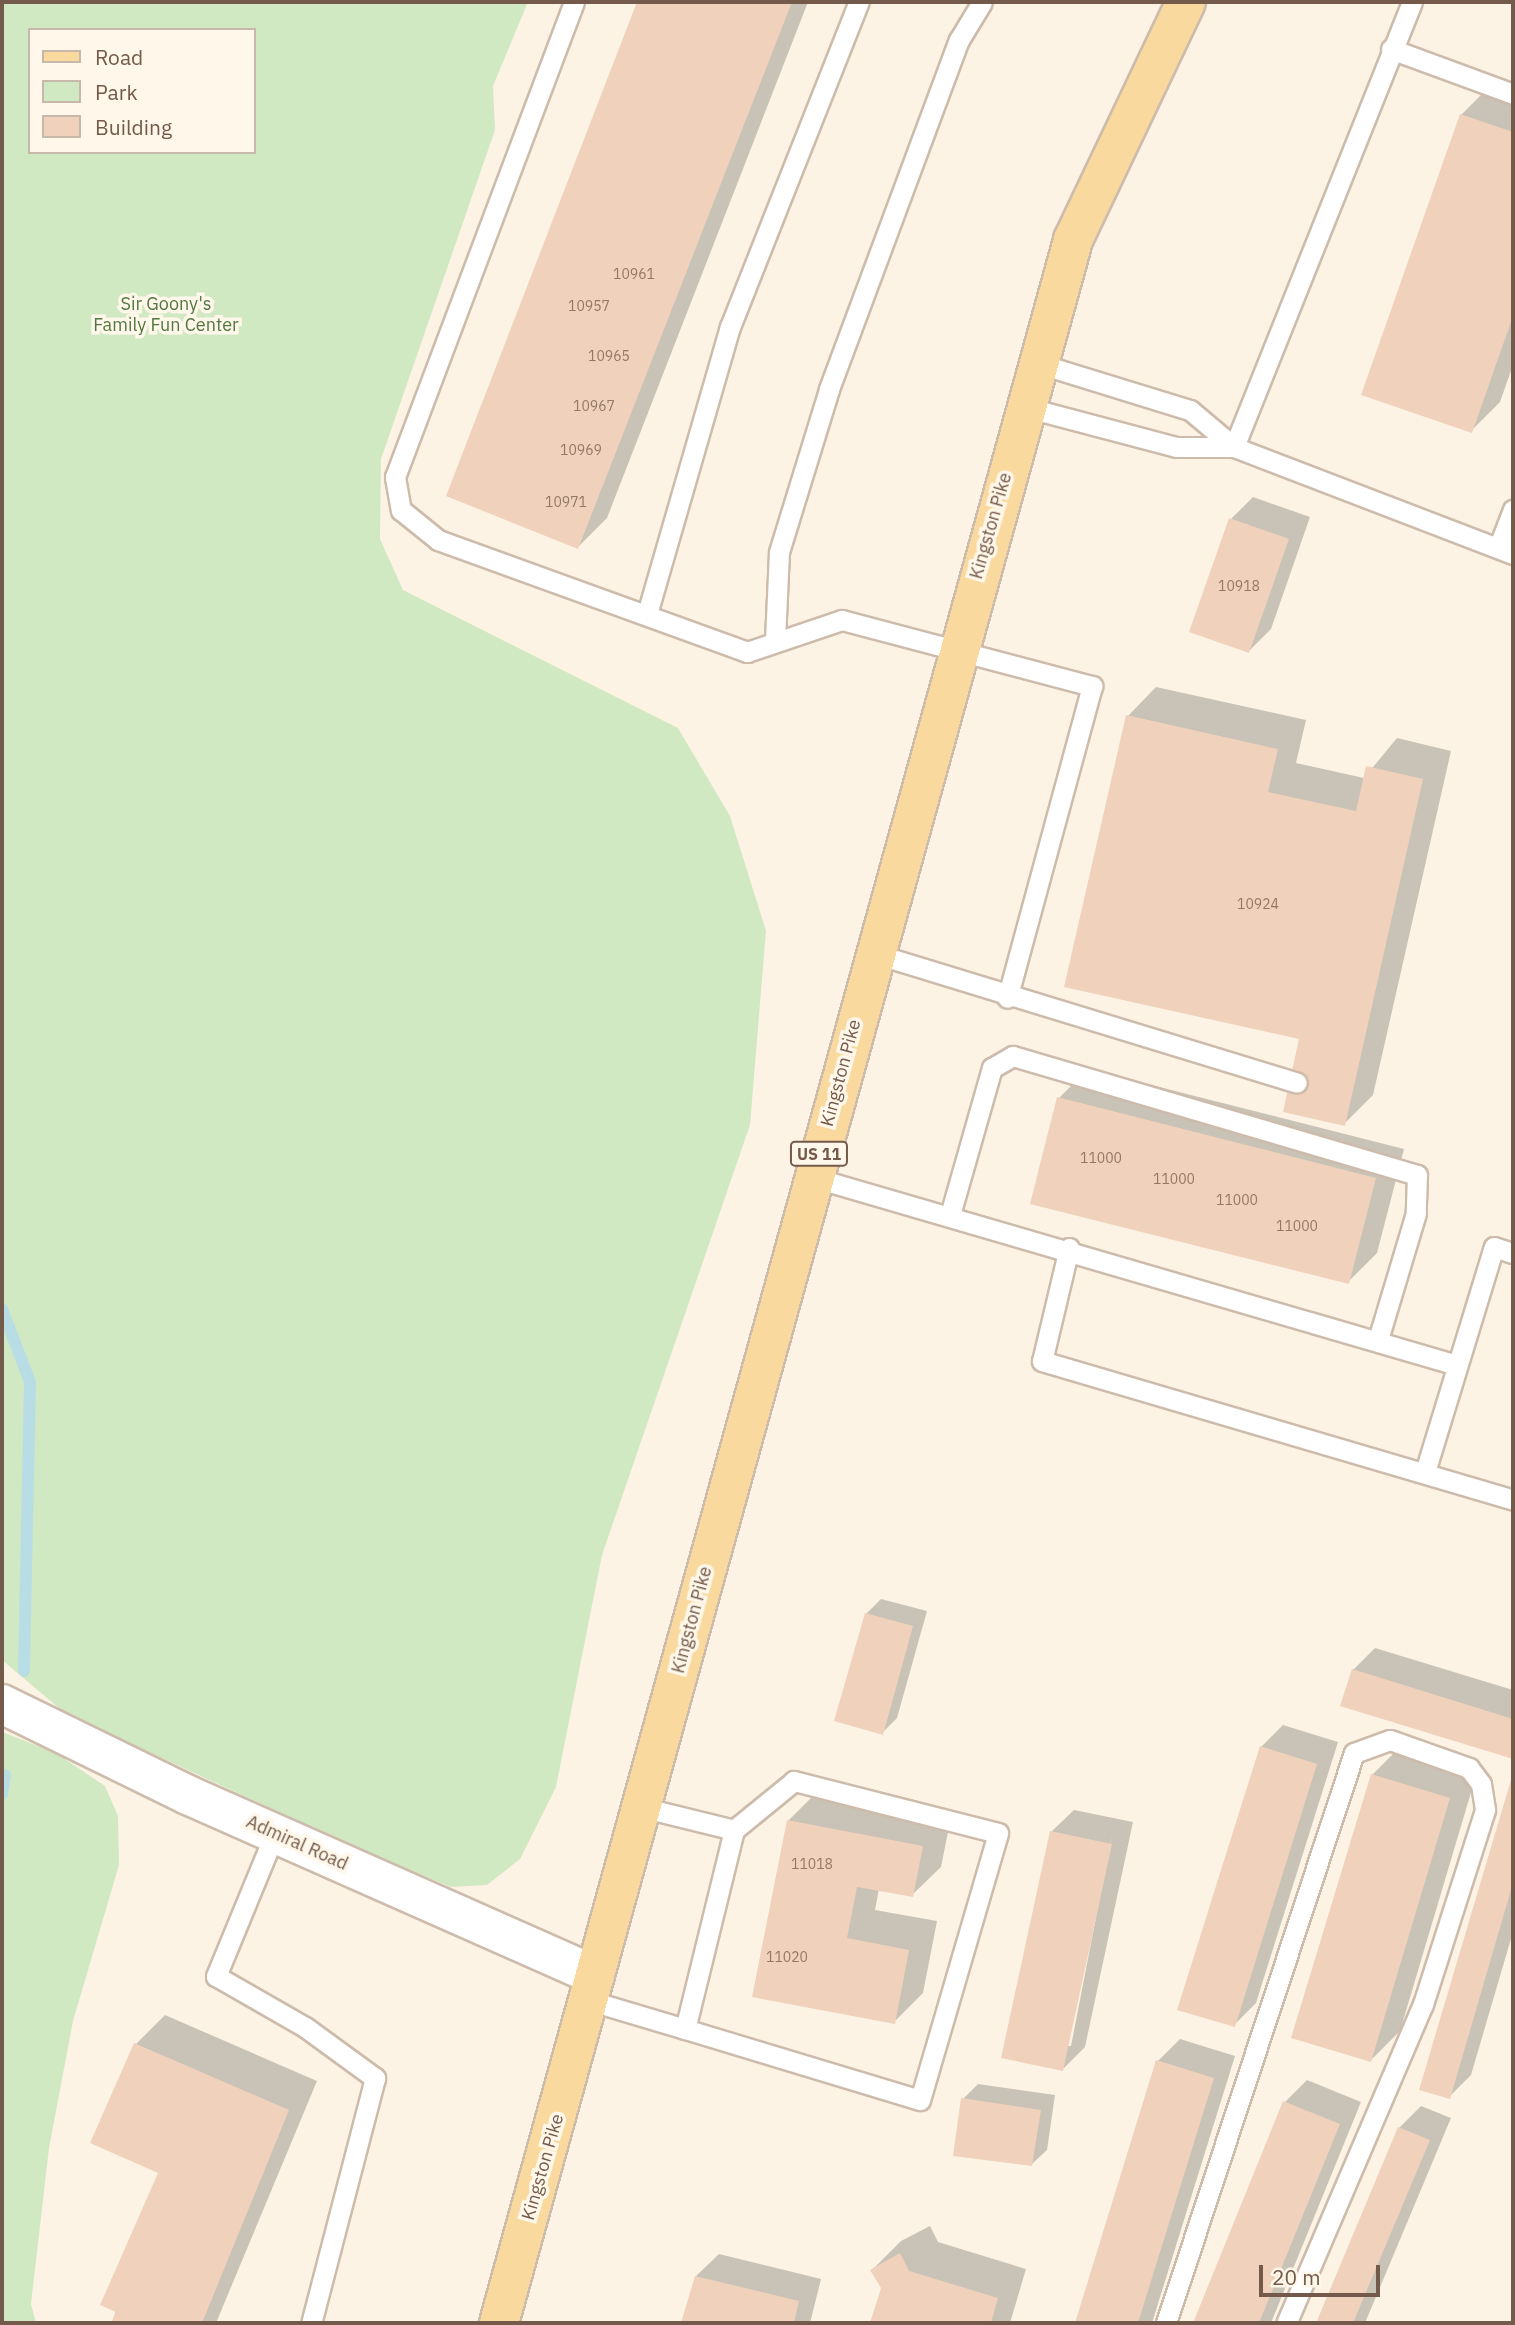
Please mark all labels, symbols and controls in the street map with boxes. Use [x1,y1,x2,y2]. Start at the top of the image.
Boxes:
legend [28,28,256,154]
text: Road [95,43,143,71]
text: Park [95,78,138,106]
text: Building [95,113,172,141]
house number: 10961 [613,266,655,282]
park label: Sir Goony's Family Fun Center [93,294,239,336]
house number: 10957 [568,298,610,314]
house number: 10965 [588,348,630,364]
house number: 10967 [573,398,615,414]
house number: 10969 [560,442,602,458]
street label: Kingston Pike [966,470,1016,582]
house number: 10971 [545,494,587,510]
house number: 10918 [1218,578,1260,594]
house number: 10924 [1237,896,1279,912]
street label: Kingston Pike [816,1017,866,1129]
road number: US 11 [789,1142,849,1166]
house number: 11000 [1080,1150,1122,1166]
house number: 11000 [1153,1171,1195,1187]
house number: 11000 [1216,1192,1258,1208]
house number: 11000 [1276,1218,1318,1234]
street label: Kingston Pike [667,1564,717,1676]
street label: Admiral Road [243,1811,351,1875]
house number: 11018 [791,1856,833,1872]
house number: 11020 [766,1949,808,1965]
street label: Kingston Pike [518,2111,568,2223]
scale bar [1263,2252,1384,2296]
text: 20 m [1272,2263,1321,2291]

